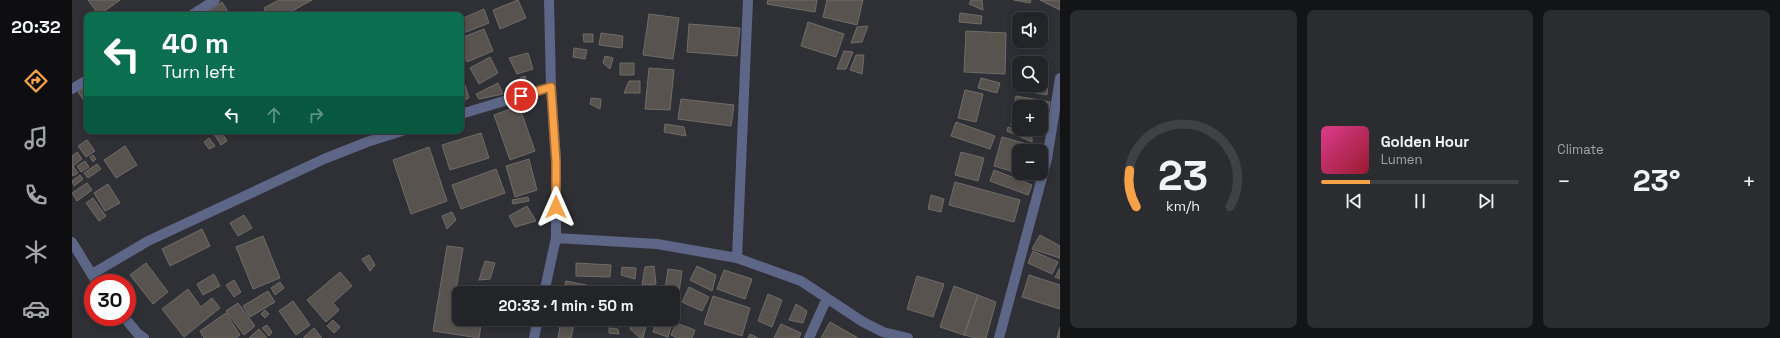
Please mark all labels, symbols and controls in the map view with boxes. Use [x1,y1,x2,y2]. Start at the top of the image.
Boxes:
map controls [1012,12,1048,180]
button: sound [1012,12,1048,48]
text: 20:32 [11,15,61,38]
text: 40 m [162,25,229,61]
icon: left [96,28,148,80]
button: search [1012,56,1048,92]
text: Turn left [162,60,235,83]
icon: directions [22,67,50,95]
pin [504,79,538,113]
icon: arrive [510,85,532,107]
button: + [1012,100,1048,136]
icon: left [221,104,243,126]
icon: ahead [263,104,285,126]
icon: right [305,104,327,126]
icon: music [22,124,50,152]
text: Golden Hour [1381,132,1469,151]
text: Climate [1557,141,1604,158]
button: − [1012,144,1048,180]
text: 23 [1158,149,1208,202]
text: Lumen [1381,151,1423,168]
text: 23° [1633,161,1681,200]
text: − [1557,167,1571,195]
text: + [1742,167,1756,195]
icon: phone [22,181,50,209]
position arrow [535,186,577,228]
icon: previous [1343,190,1365,212]
icon: pause [1409,190,1431,212]
icon: next [1475,190,1497,212]
text: km/h [1166,197,1200,215]
icon: climate [22,238,50,266]
speed limit sign: 30 [84,274,136,326]
icon: car [22,295,50,323]
text: 20:33 · 1 min · 50 m [498,296,634,315]

